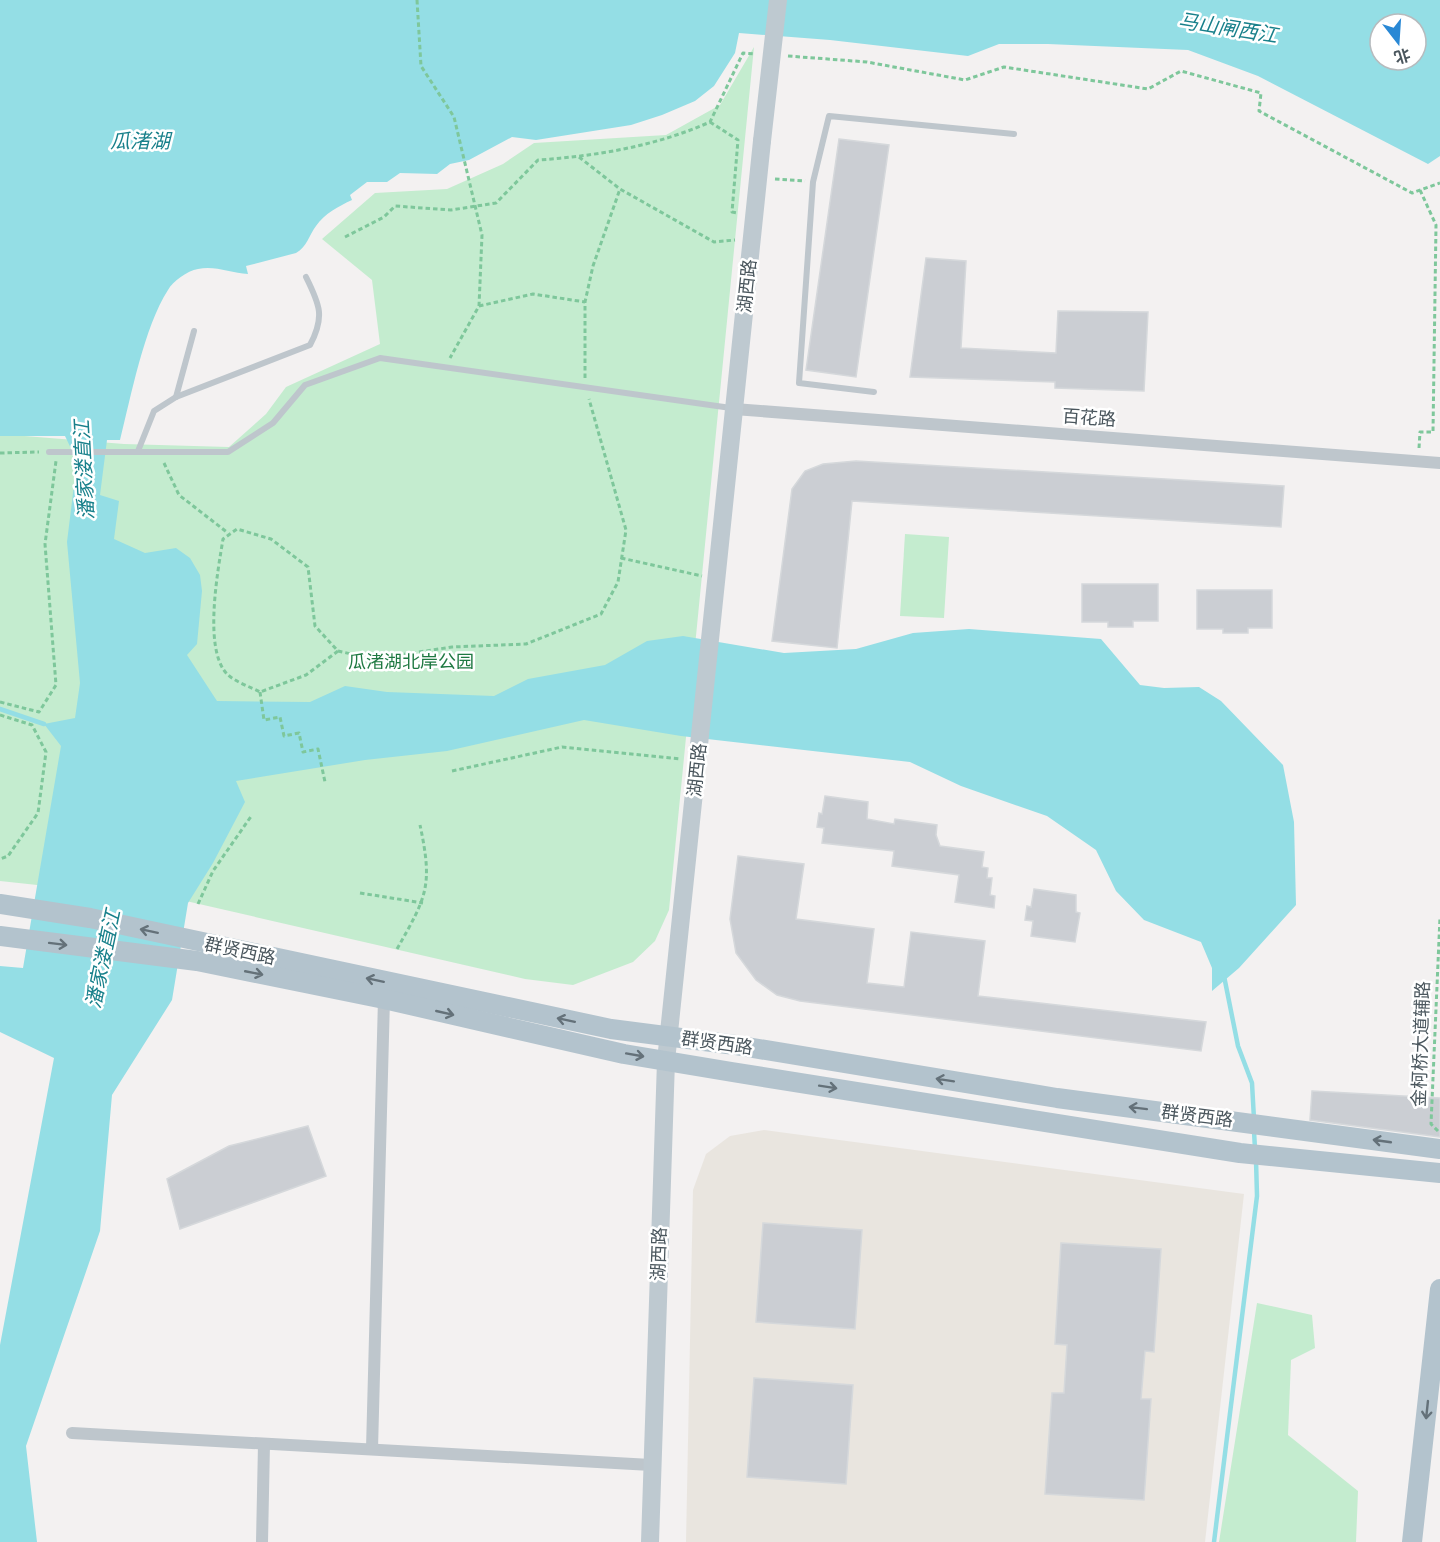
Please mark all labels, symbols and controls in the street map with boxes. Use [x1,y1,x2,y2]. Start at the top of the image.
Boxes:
water label: 马山闸西江 [1177,8,1281,48]
north arrow [1368,12,1428,72]
text: 北 [1392,44,1413,67]
water label: 瓜渚湖 [110,129,173,153]
street label: 湖西路 [733,258,760,314]
street label: 百花路 [1061,405,1117,430]
water label: 潘家溇直江 [69,417,99,521]
park label: 瓜渚湖北岸公园 [348,651,474,672]
street label: 湖西路 [683,742,710,798]
water label: 潘家溇直江 [81,906,126,1010]
one-way arrow [140,925,159,936]
street label: 群贤西路 [203,933,278,968]
one-way arrow [48,938,67,949]
one-way arrow [244,968,263,979]
one-way arrow [366,974,386,985]
street label: 金柯桥大道辅路 [1408,981,1433,1107]
one-way arrow [435,1007,454,1019]
one-way arrow [557,1014,577,1025]
street label: 群贤西路 [680,1027,754,1058]
one-way arrow [625,1050,645,1061]
one-way arrow [936,1074,956,1085]
one-way arrow [817,1082,837,1093]
street label: 群贤西路 [1160,1101,1234,1130]
one-way arrow [1129,1103,1149,1114]
one-way arrow [1373,1135,1392,1146]
street label: 湖西路 [647,1227,670,1281]
one-way arrow [1421,1399,1432,1419]

